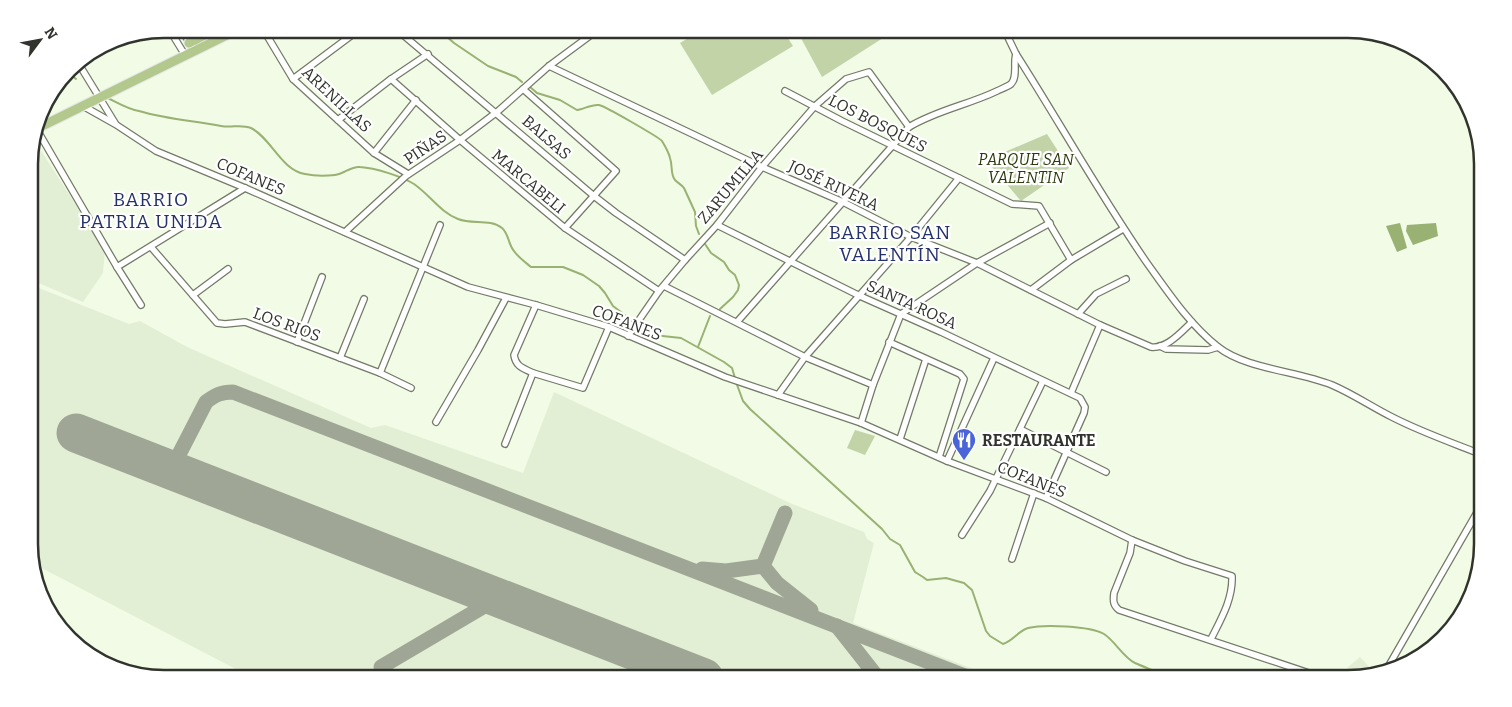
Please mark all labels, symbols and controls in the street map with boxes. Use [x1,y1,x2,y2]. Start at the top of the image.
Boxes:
north arrow [15,15,65,65]
text: N [41,24,61,43]
street label: ARENILLAS [298,63,375,136]
street label: LOS BOSQUES [826,91,930,156]
street label: BALSAS [518,111,575,164]
street label: PIÑAS [400,125,450,169]
street label: MARCABELI [488,145,569,218]
street label: ZARUMILLA [694,145,767,227]
park label: PARQUE SAN VALENTIN [978,150,1075,187]
street label: COFANES [214,153,288,199]
street label: JOSÉ RIVERA [785,155,883,215]
district label: BARRIO PATRIA UNIDA [79,188,223,233]
district label: BARRIO SAN VALENTÍN [829,221,951,266]
street label: SANTA ROSA [864,276,961,333]
street label: COFANES [589,301,664,344]
street label: LOS RIOS [251,304,323,345]
restaurant icon: RESTAURANTE [951,427,977,461]
place label: RESTAURANTE [982,431,1095,450]
street label: COFANES [994,457,1069,502]

